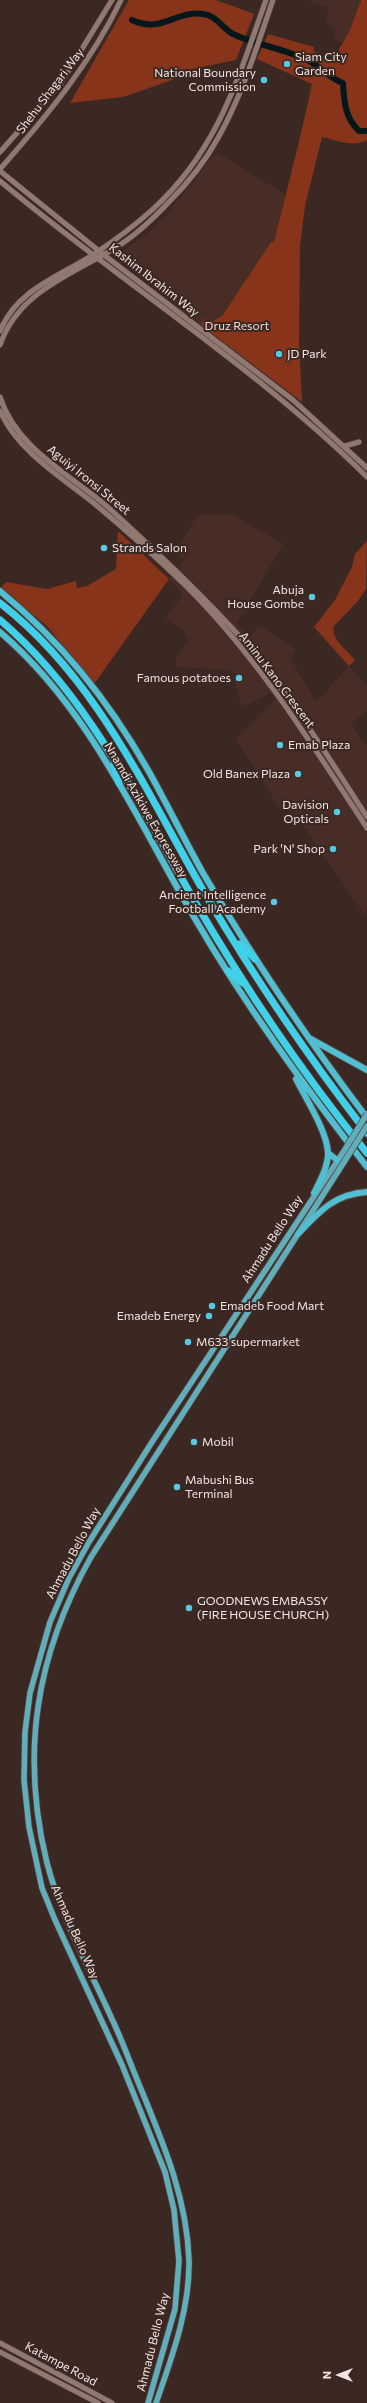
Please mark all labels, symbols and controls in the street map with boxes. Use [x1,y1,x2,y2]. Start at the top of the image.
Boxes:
street label: Shehu Shagari Way [13,45,87,137]
place label: Siam City Garden [295,50,347,78]
marker: Siam City Garden [282,59,292,69]
place label: National Boundary Commission [154,66,256,94]
marker: National Boundary Commission [259,75,269,85]
street label: Kashim Ibrahim Way [106,240,202,320]
park label: Druz Resort [205,319,269,333]
place label: JD Park [287,347,327,361]
marker: JD Park [274,349,284,359]
street label: Aguiyi Ironsi Street [45,442,133,518]
place label: Strands Salon [112,541,187,555]
marker: Strands Salon [99,543,109,553]
place label: Abuja House Gombe [227,583,304,611]
marker: Abuja House Gombe [307,592,317,602]
street label: Aminu Kano Crescent [236,629,318,731]
place label: Famous potatoes [137,671,231,685]
marker: Famous potatoes [234,673,244,683]
place label: Emab Plaza [288,738,350,752]
street label: Nnamdi Azikiwe Expressway [101,740,191,880]
marker: Emab Plaza [275,740,285,750]
place label: Old Banex Plaza [203,767,290,781]
marker: Old Banex Plaza [293,769,303,779]
place label: Davision Opticals [282,798,329,826]
marker: Davision Opticals [332,807,342,817]
place label: Park 'N' Shop [253,842,325,856]
marker: Park 'N' Shop [328,844,338,854]
place label: Ancient Intelligence Football Academy [159,888,266,916]
marker: Ancient Intelligence Football Academy [269,897,279,907]
street label: Ahmadu Bello Way [238,1193,306,1285]
place label: Emadeb Food Mart [220,1299,324,1313]
marker: Emadeb Food Mart [207,1301,217,1311]
place label: Emadeb Energy [117,1309,201,1323]
marker: Emadeb Energy [204,1311,214,1321]
place label: M633 supermarket [196,1335,300,1349]
marker: M633 supermarket [183,1337,193,1347]
place label: Mobil [202,1435,234,1449]
marker: Mobil [189,1437,199,1447]
place label: Mabushi Bus Terminal [185,1473,254,1501]
marker: Mabushi Bus Terminal [172,1482,182,1492]
street label: Ahmadu Bello Way [43,1505,103,1601]
place label: GOODNEWS EMBASSY (FIRE HOUSE CHURCH) [197,1594,329,1622]
marker: GOODNEWS EMBASSY (FIRE HOUSE CHURCH) [184,1603,194,1613]
street label: Ahmadu Bello Way [48,1883,102,1981]
street label: Ahmadu Bello Way [134,2291,172,2393]
street label: Katampe Road [22,2339,100,2389]
north arrow [319,2355,359,2395]
text: N [320,2371,333,2379]

